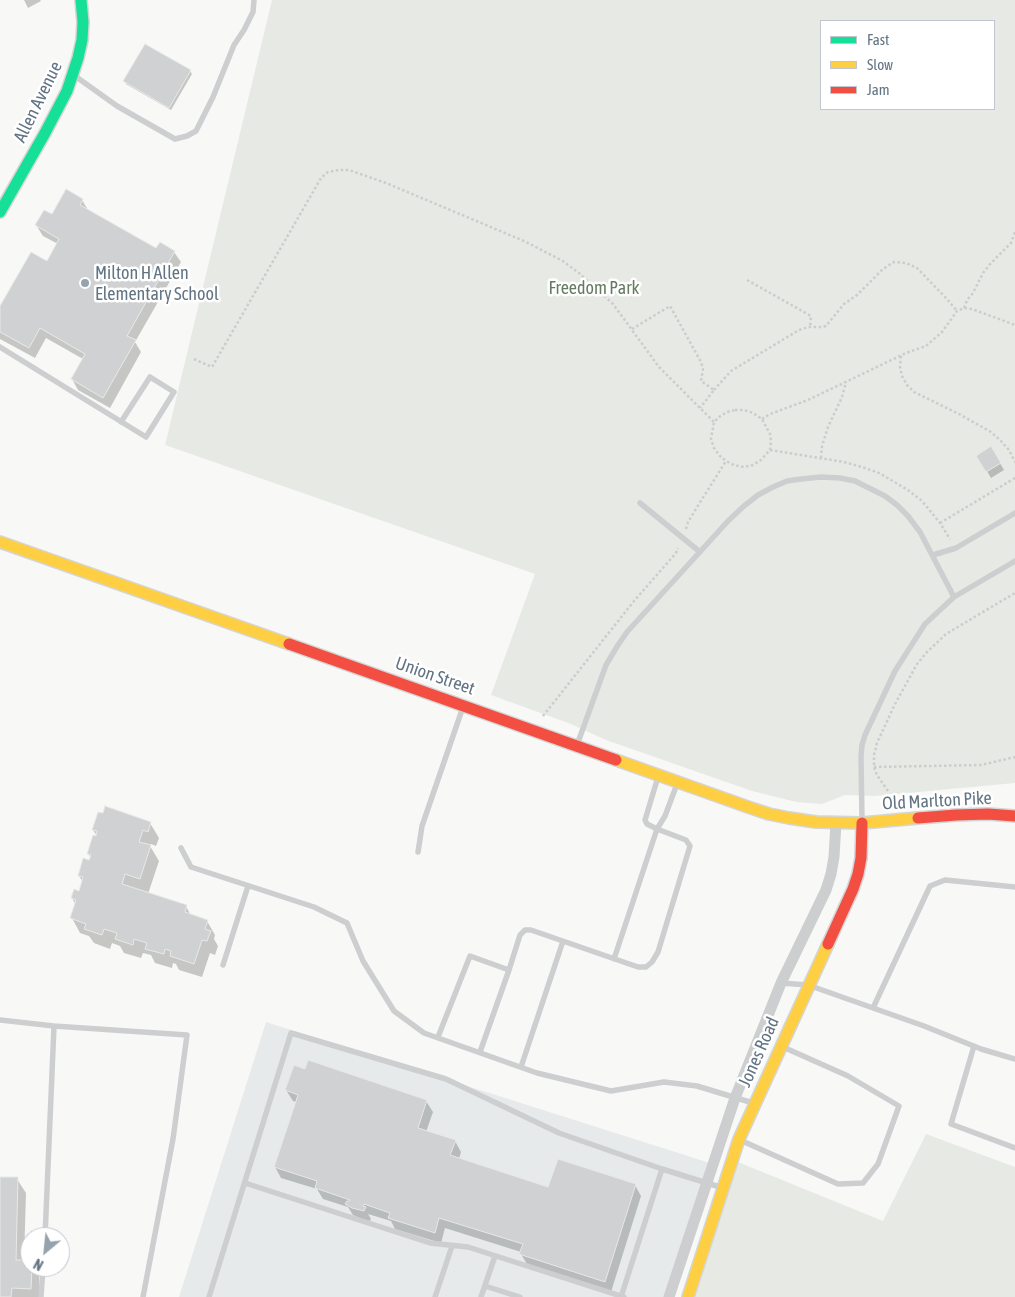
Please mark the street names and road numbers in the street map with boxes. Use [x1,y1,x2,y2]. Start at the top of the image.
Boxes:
street label: Allen Avenue [9,58,67,146]
street label: Union Street [392,652,478,700]
street label: Old Marlton Pike [882,787,992,815]
street label: Jones Road [734,1014,784,1090]

